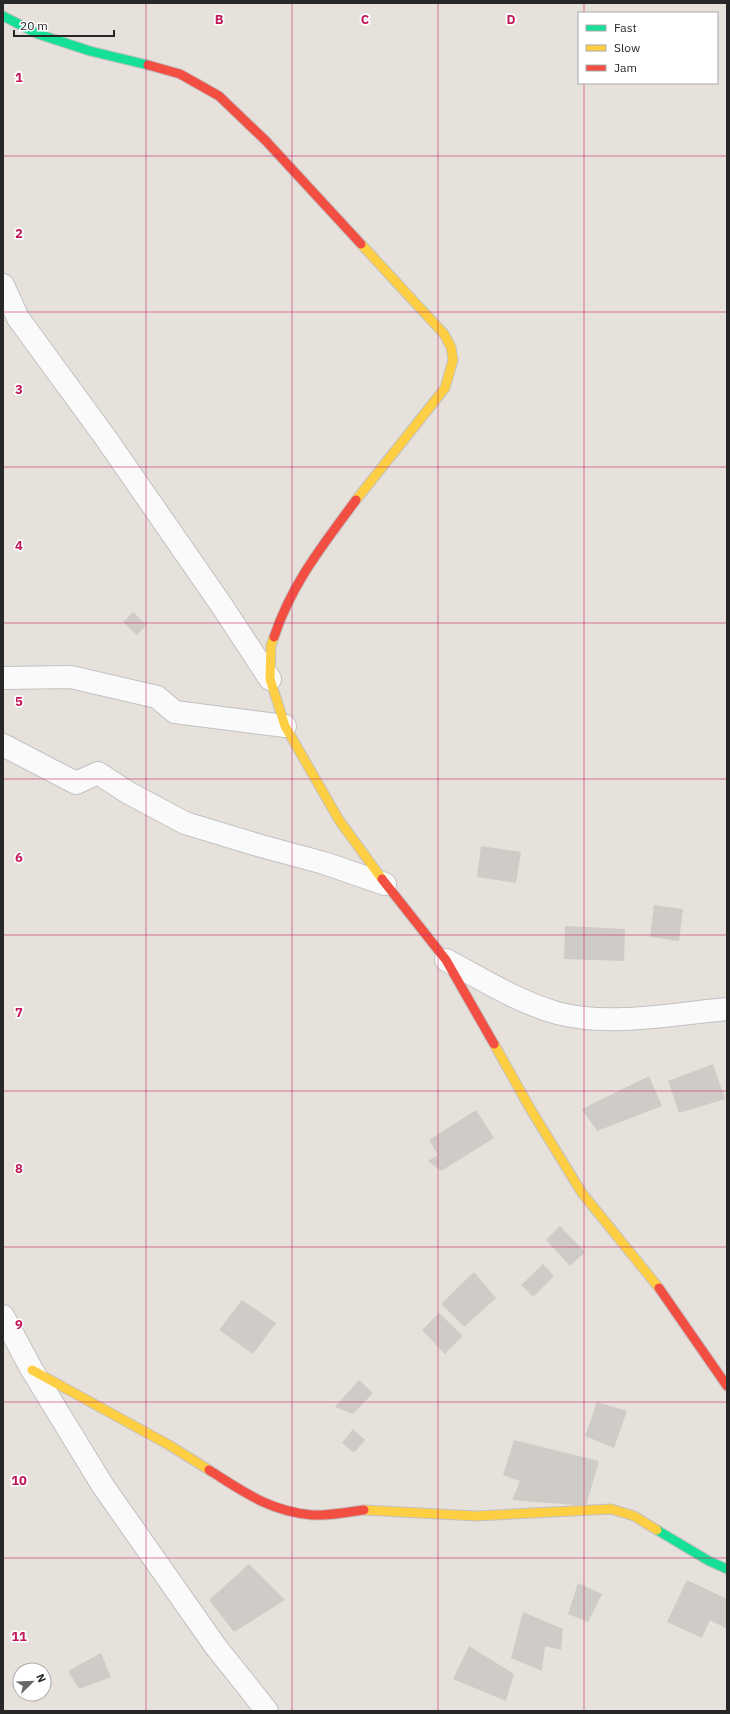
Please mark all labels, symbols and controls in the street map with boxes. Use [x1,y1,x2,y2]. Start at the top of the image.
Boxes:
text: B [215,11,224,28]
text: C [361,11,370,28]
text: D [506,11,516,28]
scale bar [14,12,114,38]
legend [578,12,718,84]
text: 20 m [20,18,48,33]
text: Fast [614,20,637,35]
text: Slow [614,40,640,55]
text: Jam [614,60,637,75]
text: 1 [15,69,23,86]
text: 2 [15,225,23,242]
text: 3 [15,381,23,398]
text: 4 [15,537,23,554]
text: 5 [15,693,23,710]
text: 6 [15,849,23,866]
text: 7 [15,1004,23,1021]
text: 8 [15,1160,23,1177]
text: 9 [15,1316,23,1333]
text: 10 [11,1472,27,1489]
text: 11 [11,1628,27,1645]
north arrow [12,1662,52,1702]
text: N [33,1672,49,1685]

